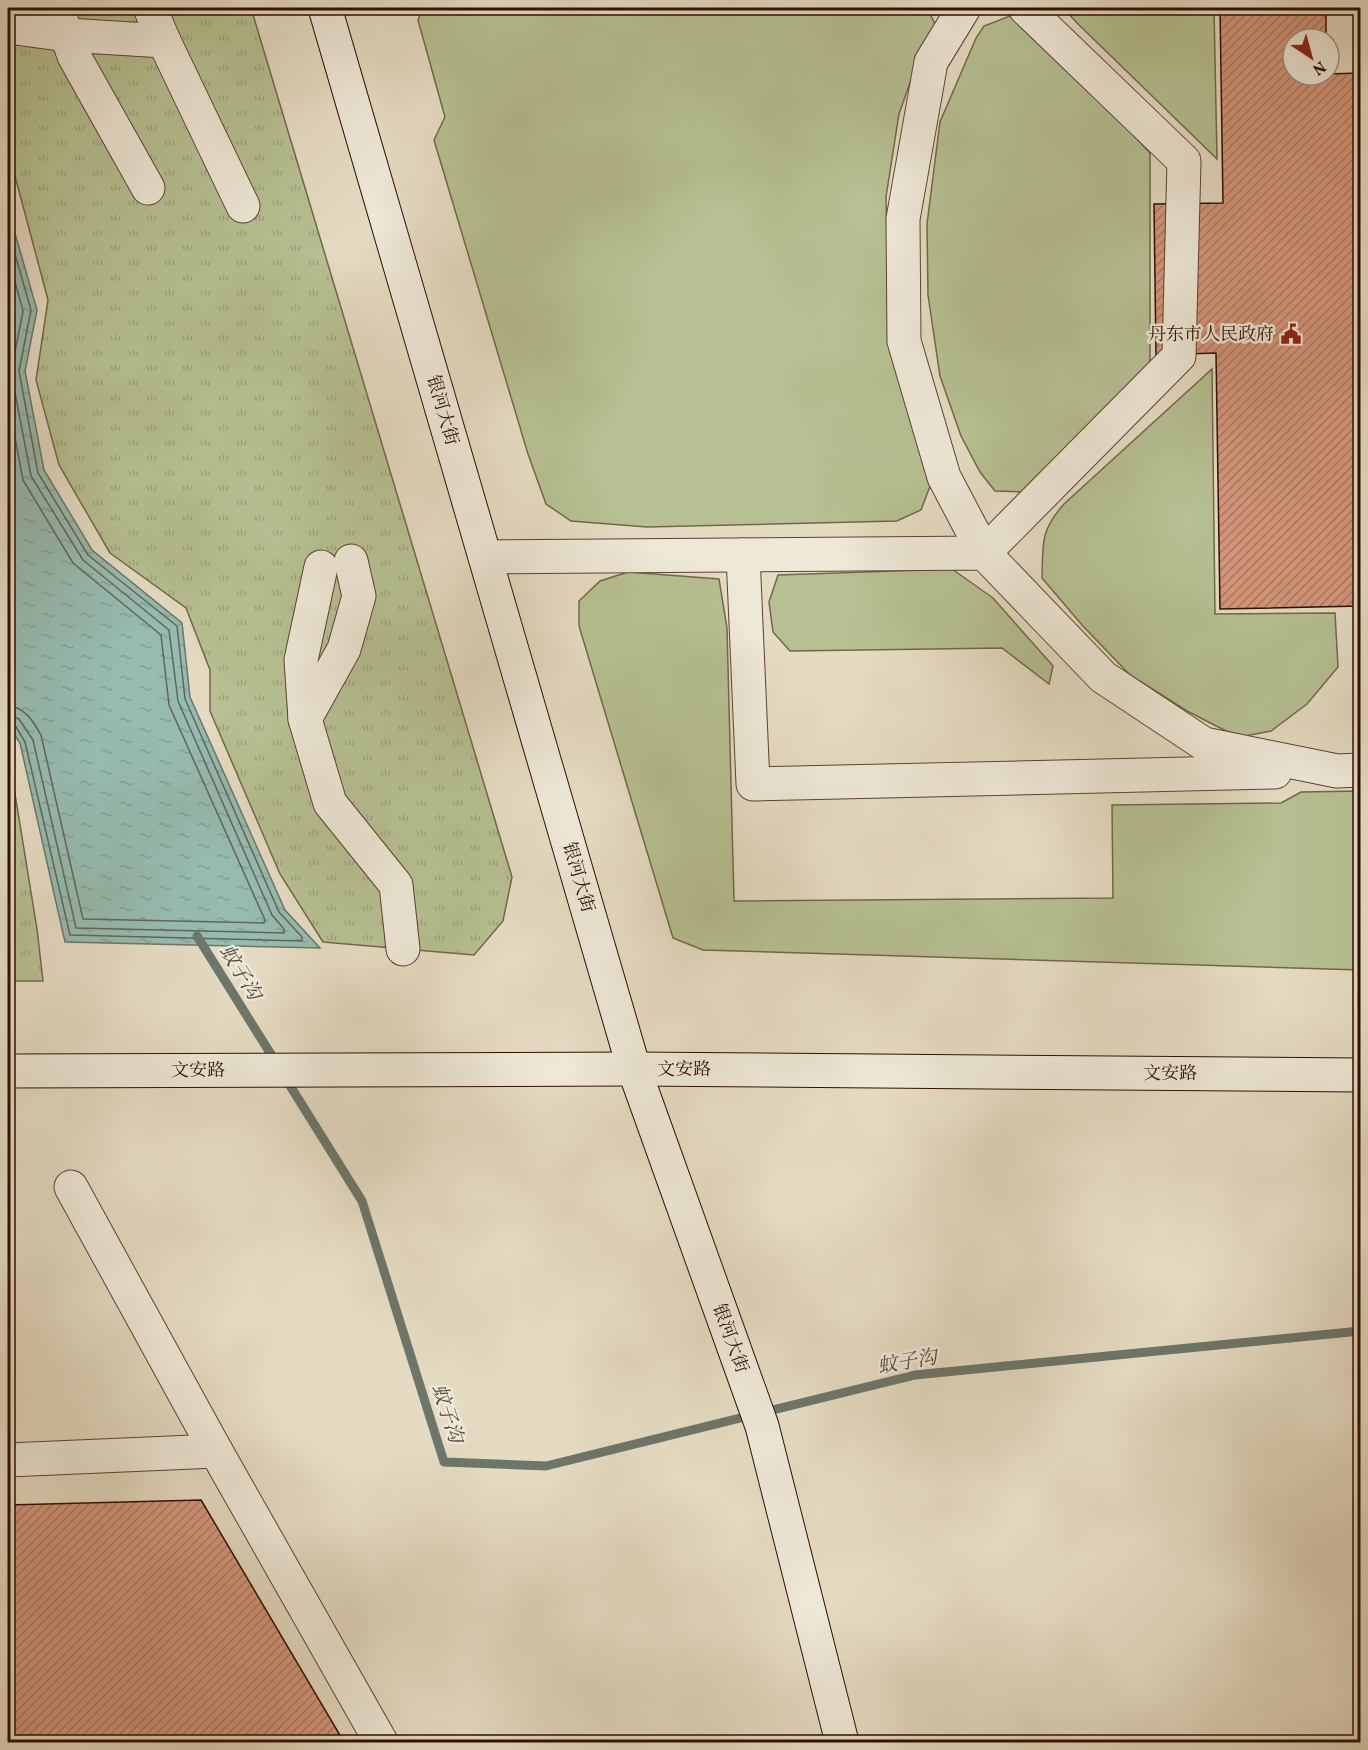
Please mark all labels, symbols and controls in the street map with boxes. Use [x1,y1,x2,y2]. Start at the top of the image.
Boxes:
north arrow [1281,27,1341,87]
text: N [1307,55,1330,80]
public building icon: 丹东市人民政府 [1279,322,1303,346]
place label: 丹东市人民政府 [1148,323,1274,348]
street label: 银河大街 [420,372,463,448]
street label: 银河大街 [556,839,599,915]
water label: 蚊子沟 [212,940,269,1008]
street label: 文安路 [657,1058,711,1083]
street label: 文安路 [171,1059,225,1084]
street label: 文安路 [1143,1062,1197,1087]
street label: 银河大街 [706,1300,754,1377]
water label: 蚊子沟 [875,1343,942,1382]
water label: 蚊子沟 [424,1381,470,1449]

